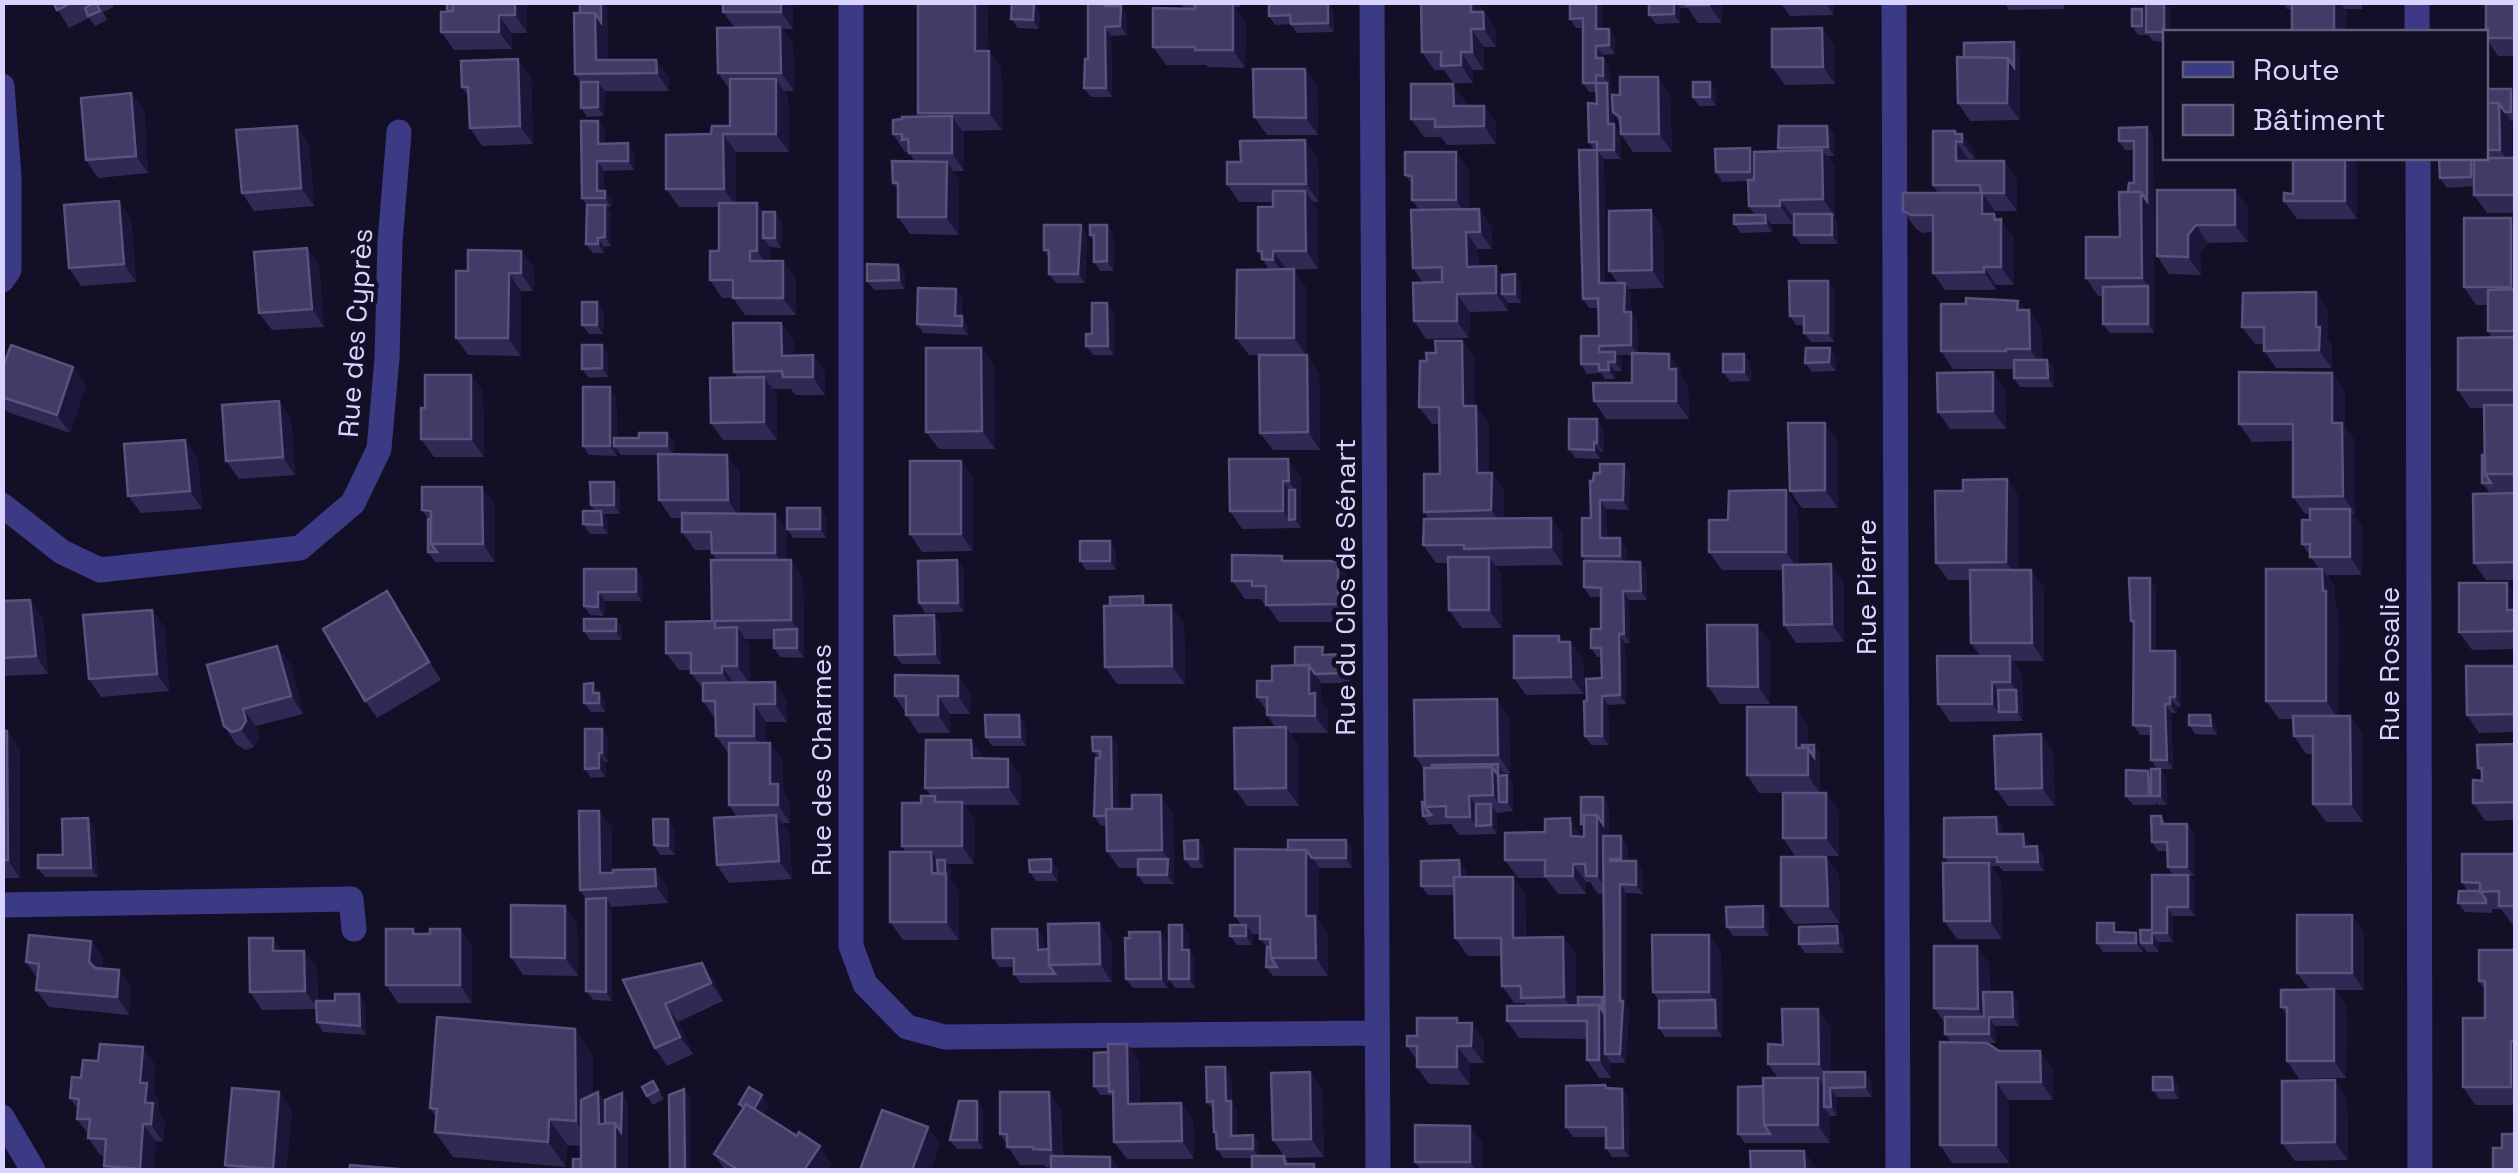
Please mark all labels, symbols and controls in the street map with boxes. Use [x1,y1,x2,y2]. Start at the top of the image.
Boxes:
legend [2163,30,2488,160]
text: Route [2253,50,2340,89]
text: Bâtiment [2253,100,2386,139]
street label: Rue des Cyprès [330,227,380,439]
street label: Rue du Clos de Sénart [1327,438,1363,736]
street label: Rue Pierre [1848,519,1884,655]
street label: Rue Rosalie [2371,587,2407,741]
street label: Rue des Charmes [803,644,839,876]

